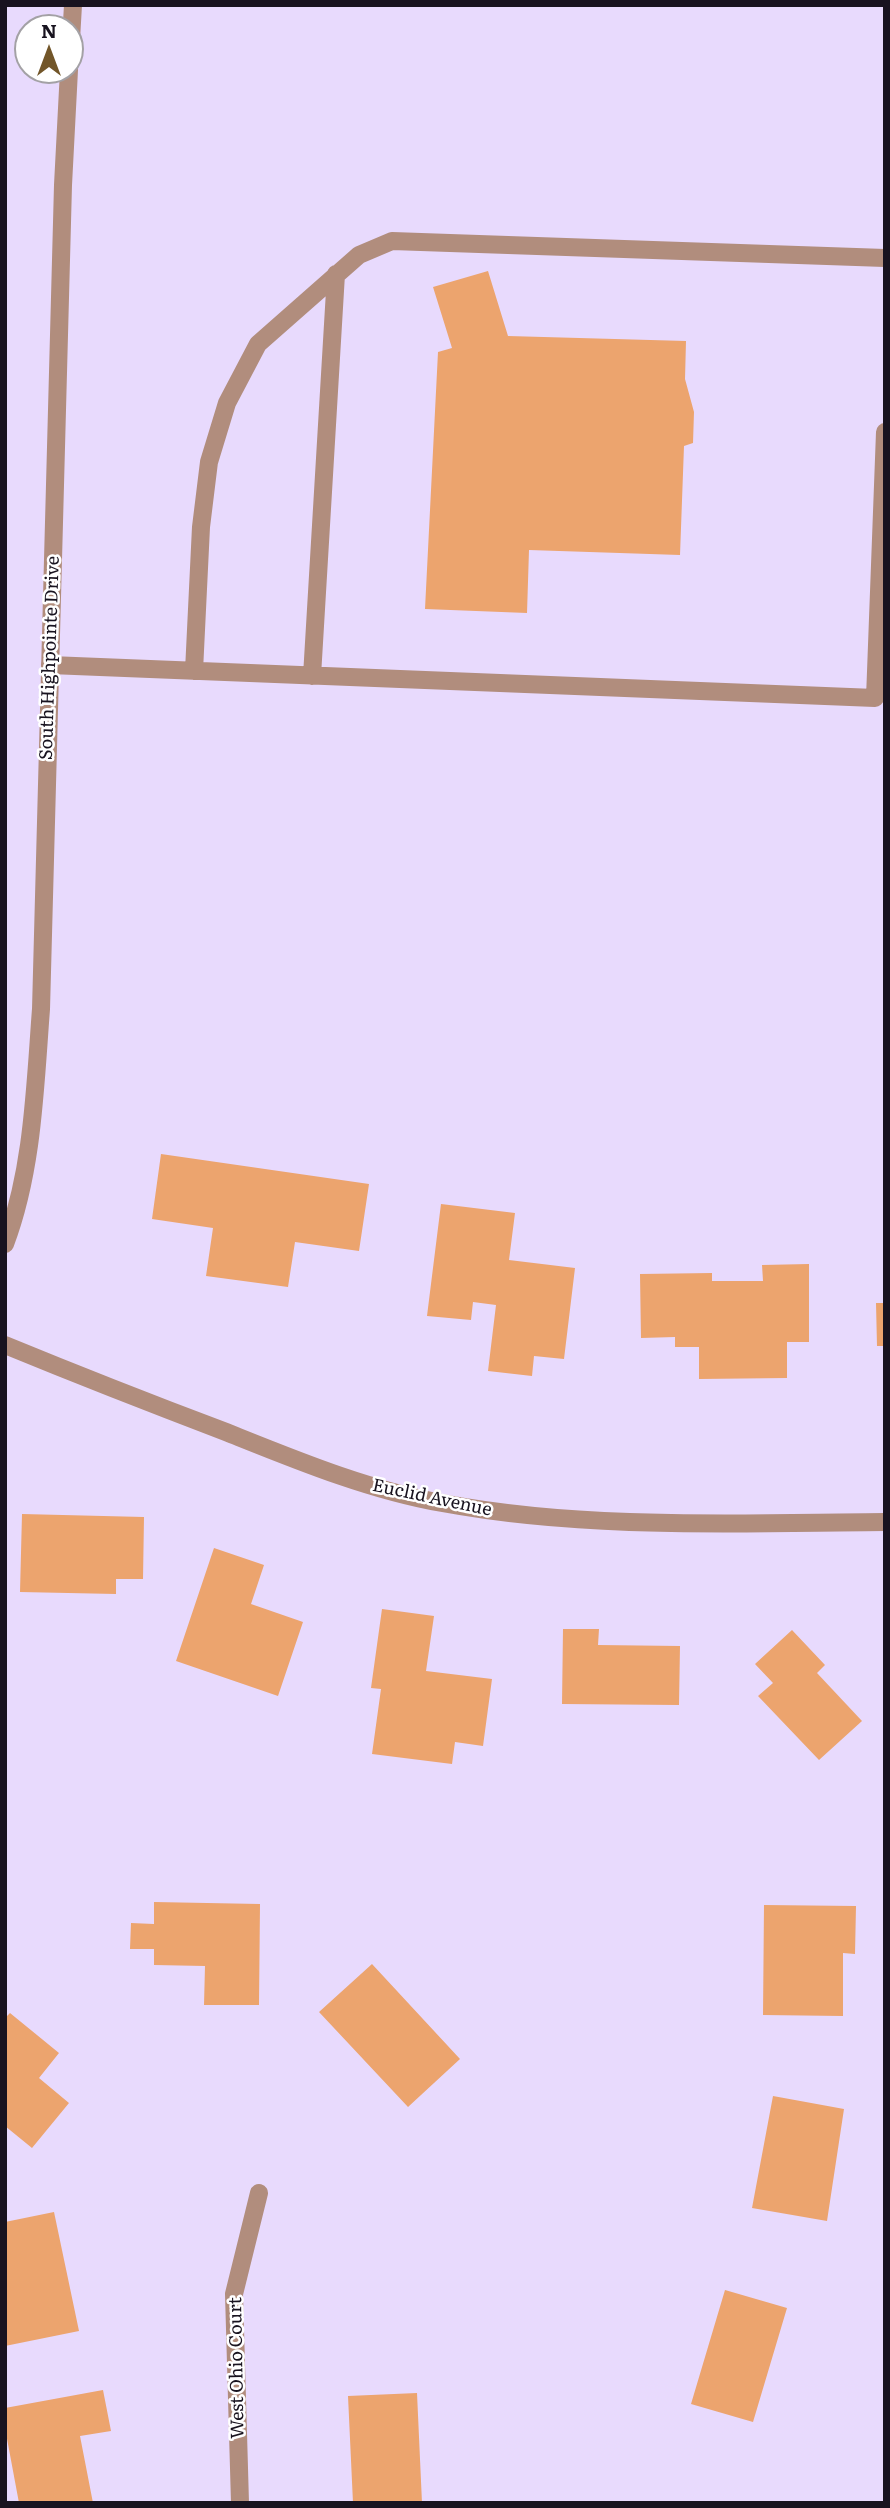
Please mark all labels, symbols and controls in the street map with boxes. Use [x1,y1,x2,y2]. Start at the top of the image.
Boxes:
north arrow [14,14,84,84]
text: N [41,16,57,44]
street label: South Highpointe Drive [36,556,64,760]
street label: Euclid Avenue [370,1475,494,1521]
street label: West Ohio Court [225,2297,249,2439]

